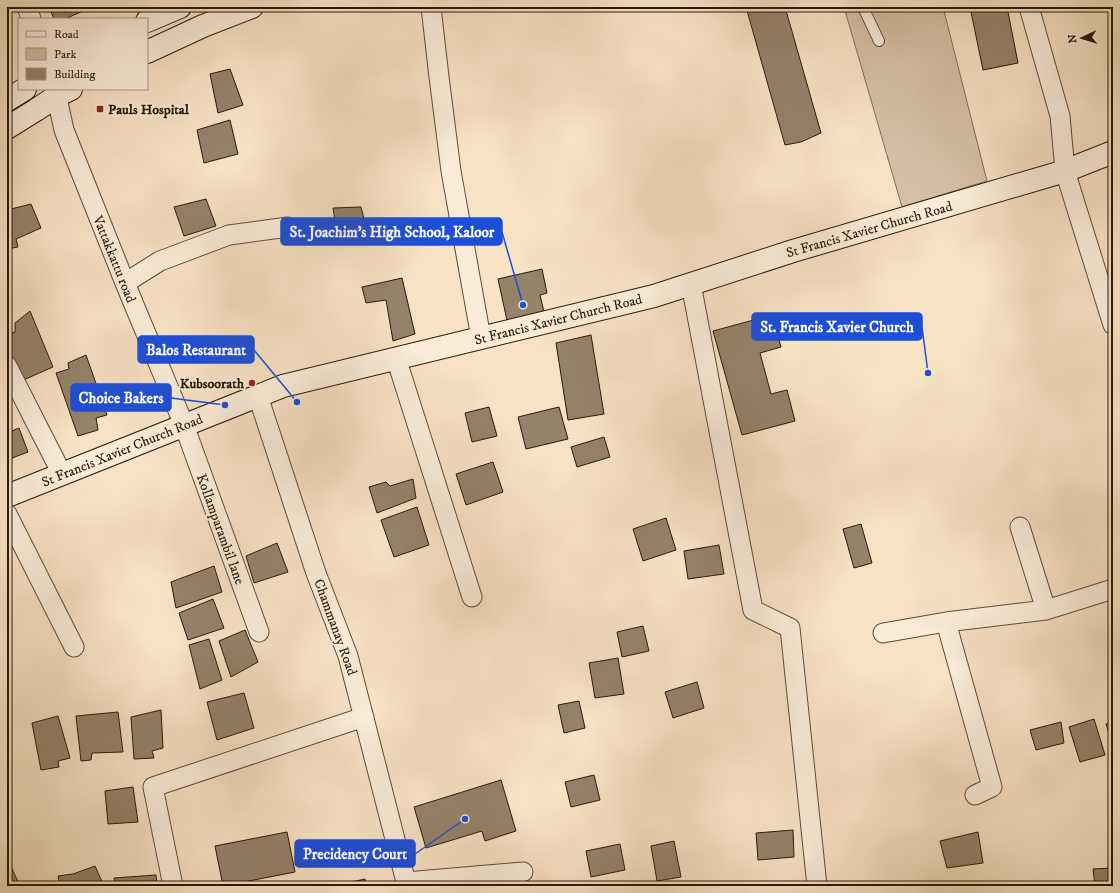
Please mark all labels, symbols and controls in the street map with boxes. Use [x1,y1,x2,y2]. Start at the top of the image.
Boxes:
legend [18,18,148,90]
north arrow [1062,18,1102,58]
text: Road [54,27,79,42]
text: N [1066,34,1080,44]
text: Park [54,47,76,62]
text: Building [54,67,95,82]
place label: Pauls Hospital [108,101,190,119]
marker: Pauls Hospital [95,104,105,114]
street label: St Francis Xavier Church Road [784,198,955,262]
street label: Vattakkattu road [88,212,140,306]
callout: St. Joachim's High School, Kaloor [281,218,502,245]
text: St. Joachim's High School, Kaloor [290,223,495,242]
street label: St Francis Xavier Church Road [473,290,644,350]
callout: St. Francis Xavier Church [752,313,922,340]
text: St. Francis Xavier Church [760,318,914,337]
callout: Balos Restaurant [138,336,254,363]
text: Balos Restaurant [146,341,246,360]
place label: Kubsoorath [180,375,245,393]
marker: Kubsoorath [247,378,257,388]
callout: Choice Bakers [71,384,171,411]
text: Choice Bakers [79,389,163,408]
street label: St Francis Xavier Church Road [39,410,206,492]
street label: Kollamparambil lane [192,472,249,587]
street label: Chammanay Road [309,577,361,678]
callout: Precidency Court [295,840,415,867]
text: Precidency Court [303,845,407,864]

